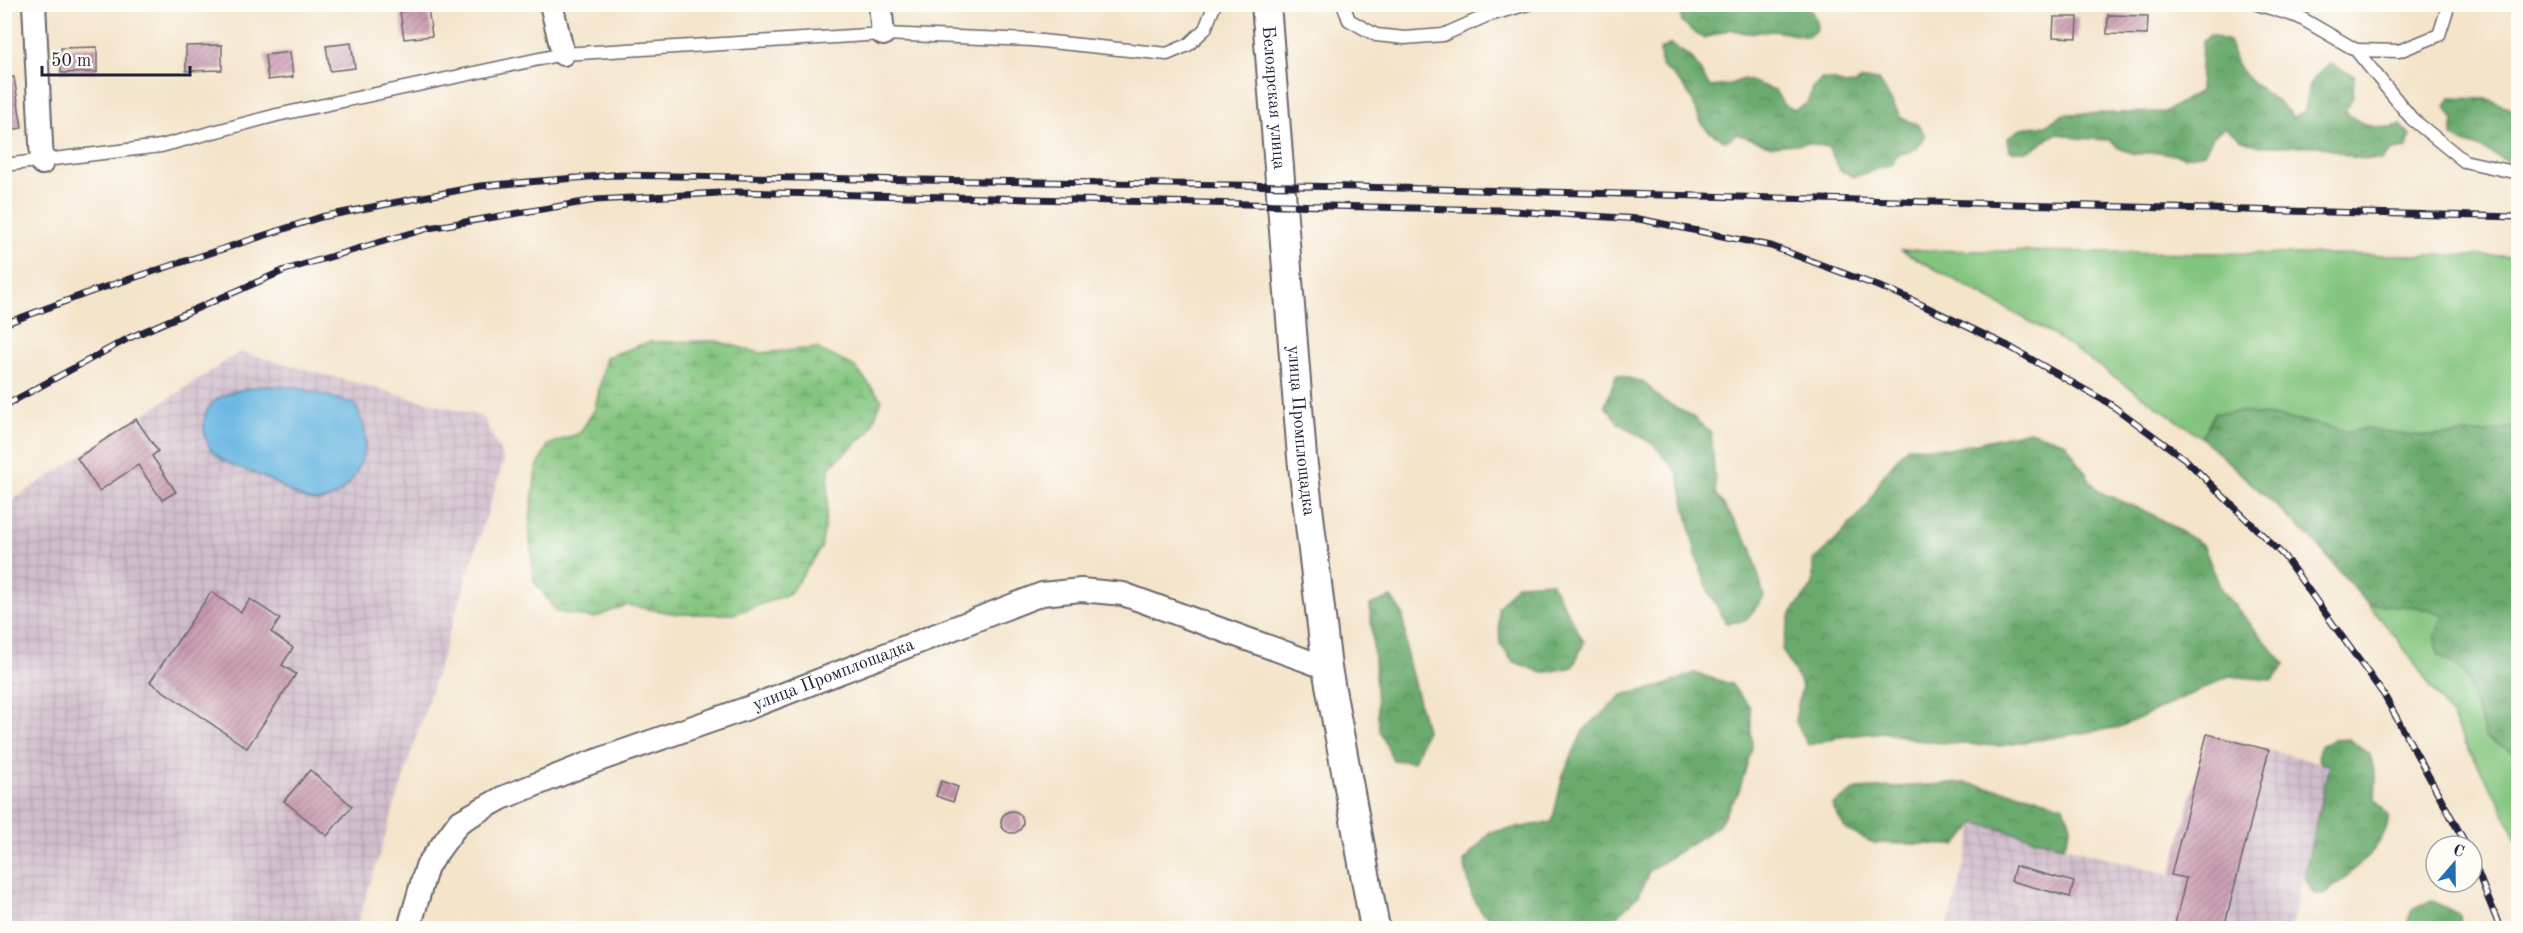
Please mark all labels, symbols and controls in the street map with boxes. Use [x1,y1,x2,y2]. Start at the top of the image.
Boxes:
street label: Белоярская улица [1259,25,1288,170]
scale bar [42,39,190,77]
text: 50 m [51,52,91,70]
street label: улица Промплощадка [1284,345,1318,517]
street label: улица Промплощадка [750,635,917,714]
north arrow [2424,834,2484,894]
text: С [2451,842,2466,861]

